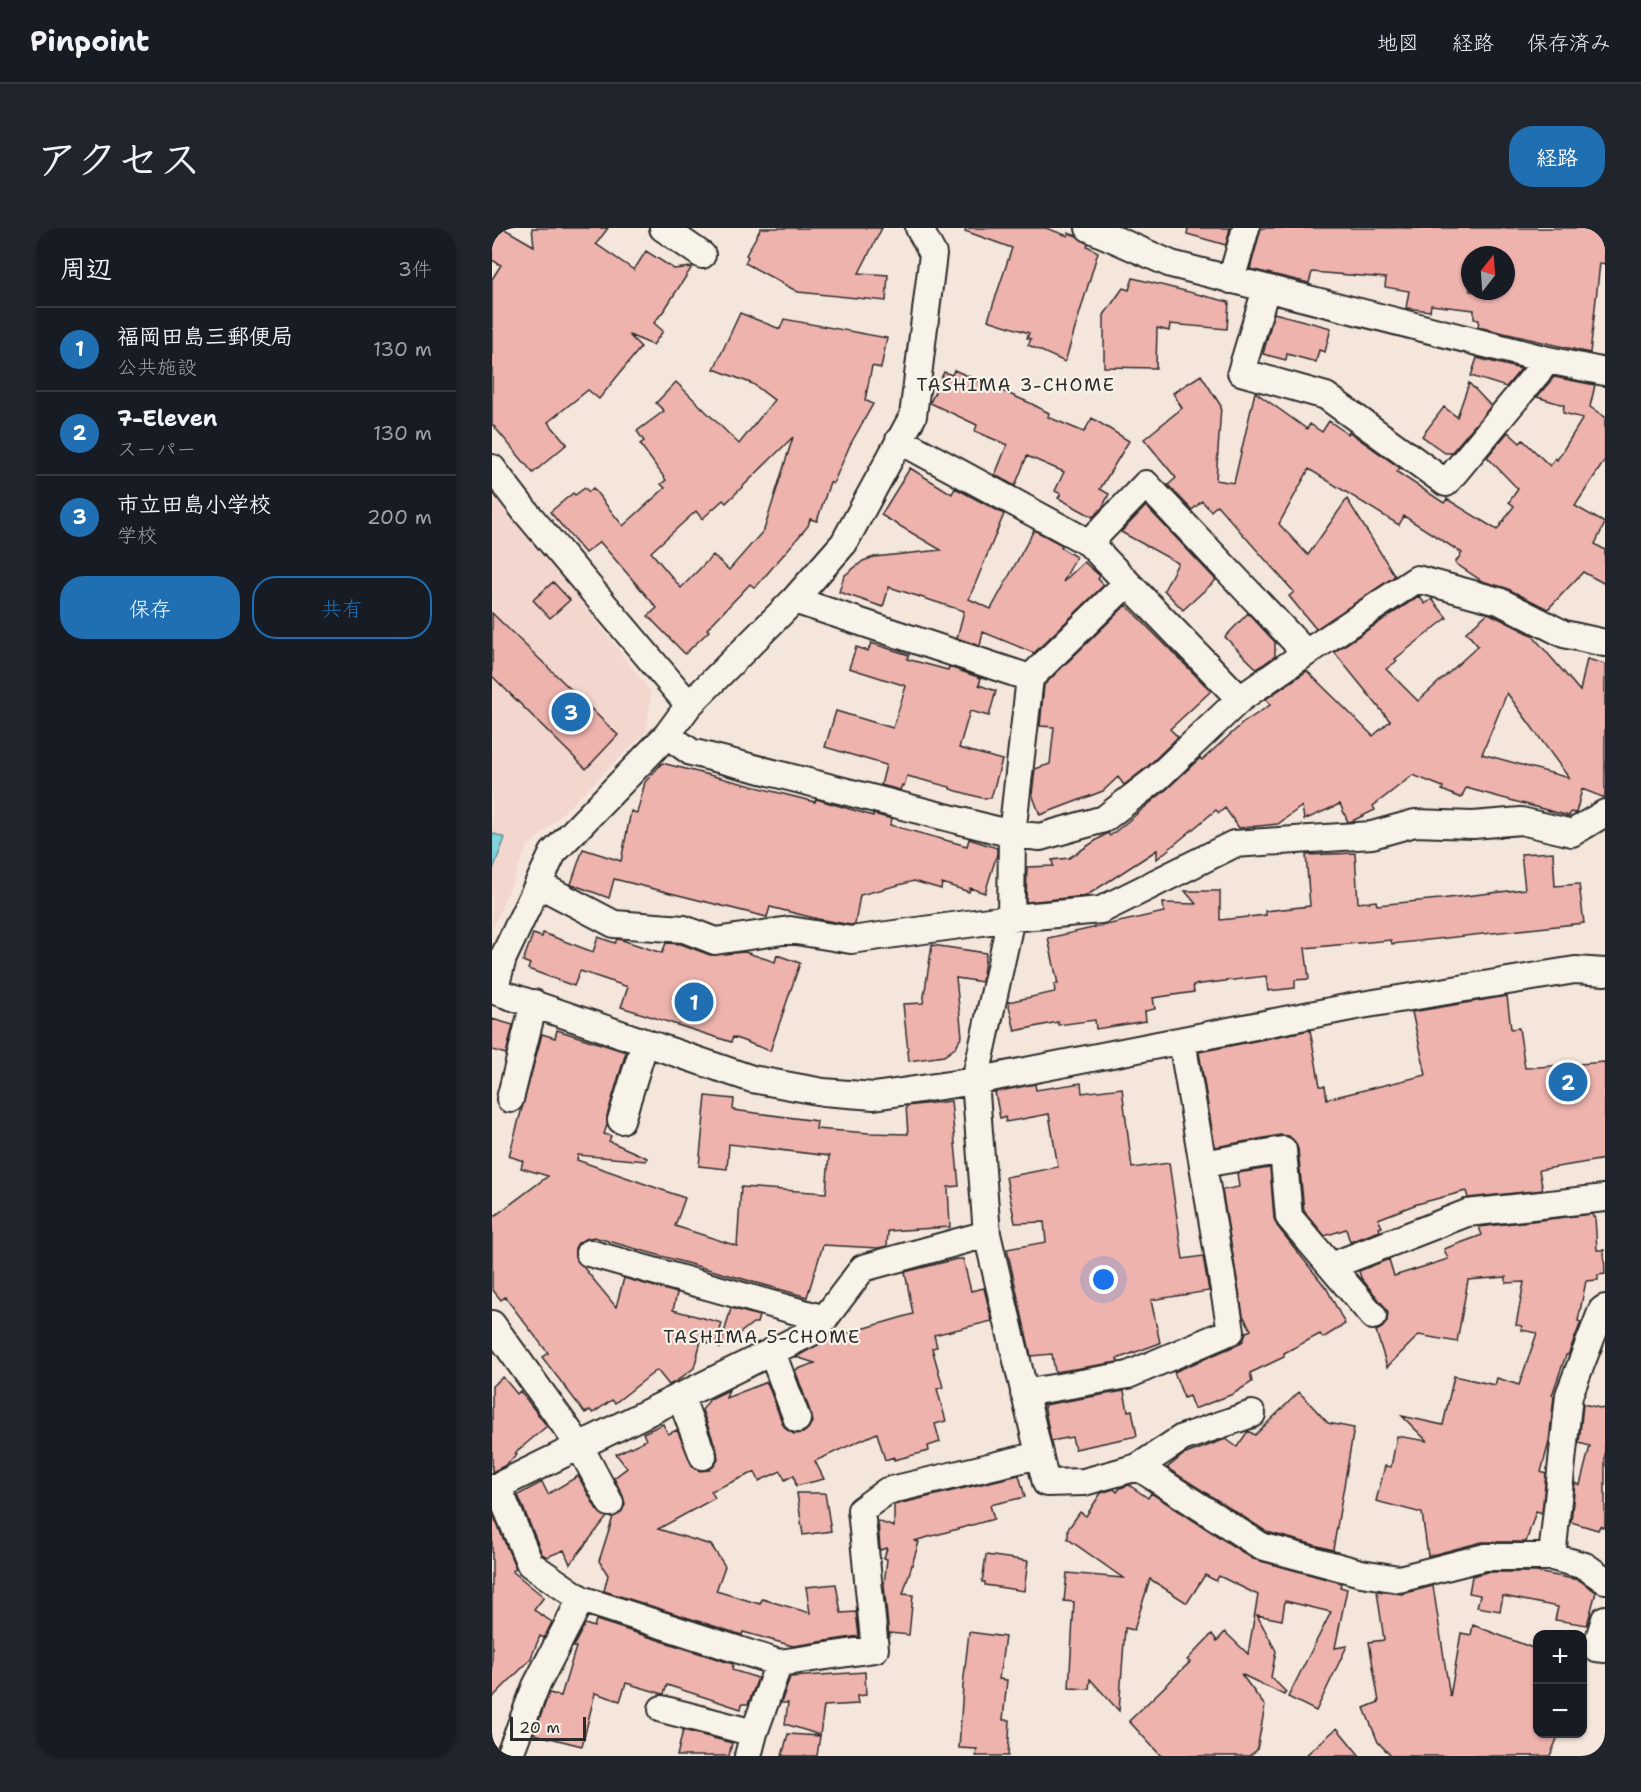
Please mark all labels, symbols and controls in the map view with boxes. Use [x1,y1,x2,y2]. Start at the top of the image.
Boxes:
text: Pinpoint [30,22,149,60]
text: 地図 [1377,29,1419,57]
text: 経路 [1452,29,1494,57]
text: 保存済み [1527,29,1611,57]
button: 経路 [1509,126,1605,187]
text: アクセス [36,131,201,187]
north arrow [1461,246,1515,300]
text: 周辺 [60,251,112,286]
text: 3件 [398,256,432,282]
text: 福岡田島三郵便局 [117,322,293,351]
text: 1 [75,336,84,362]
text: 130 m [373,336,432,362]
text: 公共施設 [117,354,197,380]
district label: TASHIMA 3-CHOME [917,373,1115,397]
text: 7-Eleven [117,404,217,433]
text: 2 [73,420,87,446]
text: 130 m [373,420,432,446]
text: スーパー [117,436,196,462]
text: 市立田島小学校 [117,490,271,519]
text: 3 [73,504,87,530]
text: 200 m [367,504,432,530]
text: 学校 [117,522,157,548]
button: 保存 [60,576,240,639]
button: 共有 [252,576,432,639]
pin: 3 [552,690,590,734]
pin: 1 [674,980,714,1024]
pin: 2 [1548,1060,1588,1104]
your location [1089,1265,1118,1294]
district label: TASHIMA 5-CHOME [663,1325,861,1349]
map controls [1533,1630,1587,1738]
button: + [1533,1630,1587,1684]
button: − [1533,1684,1587,1738]
scale bar [510,1714,586,1742]
text: 20 m [519,1717,560,1738]

